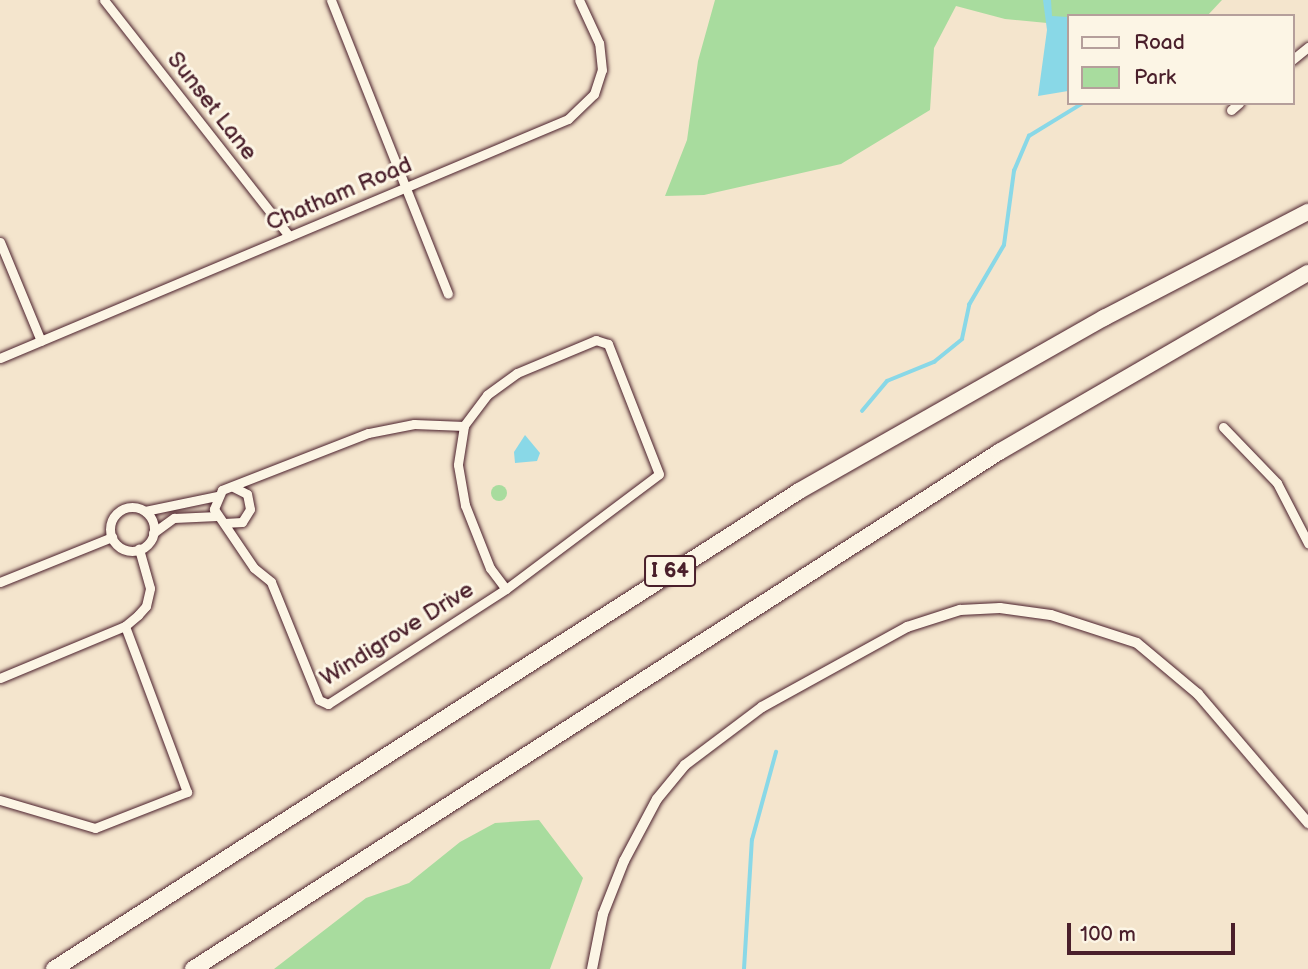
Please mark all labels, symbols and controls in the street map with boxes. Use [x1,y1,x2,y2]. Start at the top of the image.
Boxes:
legend [1066,14,1294,105]
text: Road [1134,30,1185,55]
street label: Sunset Lane [161,46,263,166]
text: Park [1134,65,1176,90]
street label: Chatham Road [262,151,416,237]
road number: I 64 [644,554,696,588]
street label: Windigrove Drive [315,576,479,692]
scale bar [1070,909,1238,953]
text: 100 m [1080,922,1136,947]

